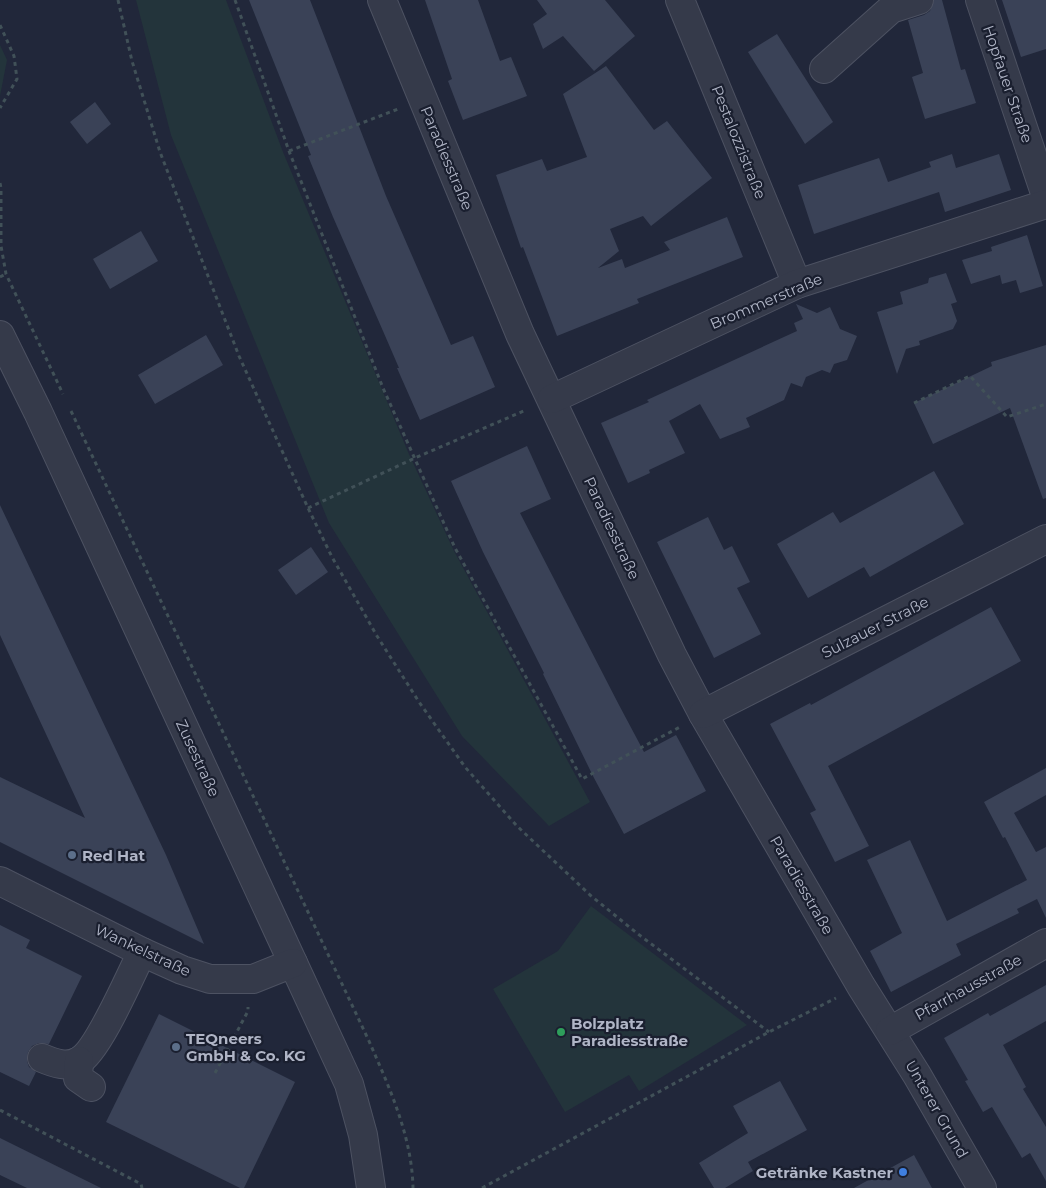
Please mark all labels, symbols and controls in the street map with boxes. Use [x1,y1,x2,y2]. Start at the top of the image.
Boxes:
street label: Hopfauer Straße [979,23,1037,145]
street label: Pestalozzistraße [708,82,770,202]
street label: Paradiesstraße [417,103,477,213]
street label: Brommerstraße [707,269,825,333]
street label: Paradiesstraße [580,474,644,582]
street label: Sulzauer Straße [818,592,932,662]
street label: Zusestraße [172,716,224,800]
street label: Paradiesstraße [766,832,838,938]
place label: Red Hat [82,846,145,865]
marker: Red Hat [66,849,78,861]
street label: Wankelstraße [92,920,194,980]
street label: Pfarrhausstraße [911,950,1025,1024]
place label: Bolzplatz Paradiesstraße [571,1014,688,1050]
marker: Bolzplatz Paradiesstraße [555,1026,567,1038]
place label: TEQneers GmbH & Co. KG [186,1029,306,1065]
marker: TEQneers GmbH & Co. KG [170,1041,182,1053]
street label: Unterer Grund [901,1057,973,1161]
place label: Getränke Kastner [756,1163,894,1182]
marker: Getränke Kastner [897,1166,909,1178]

